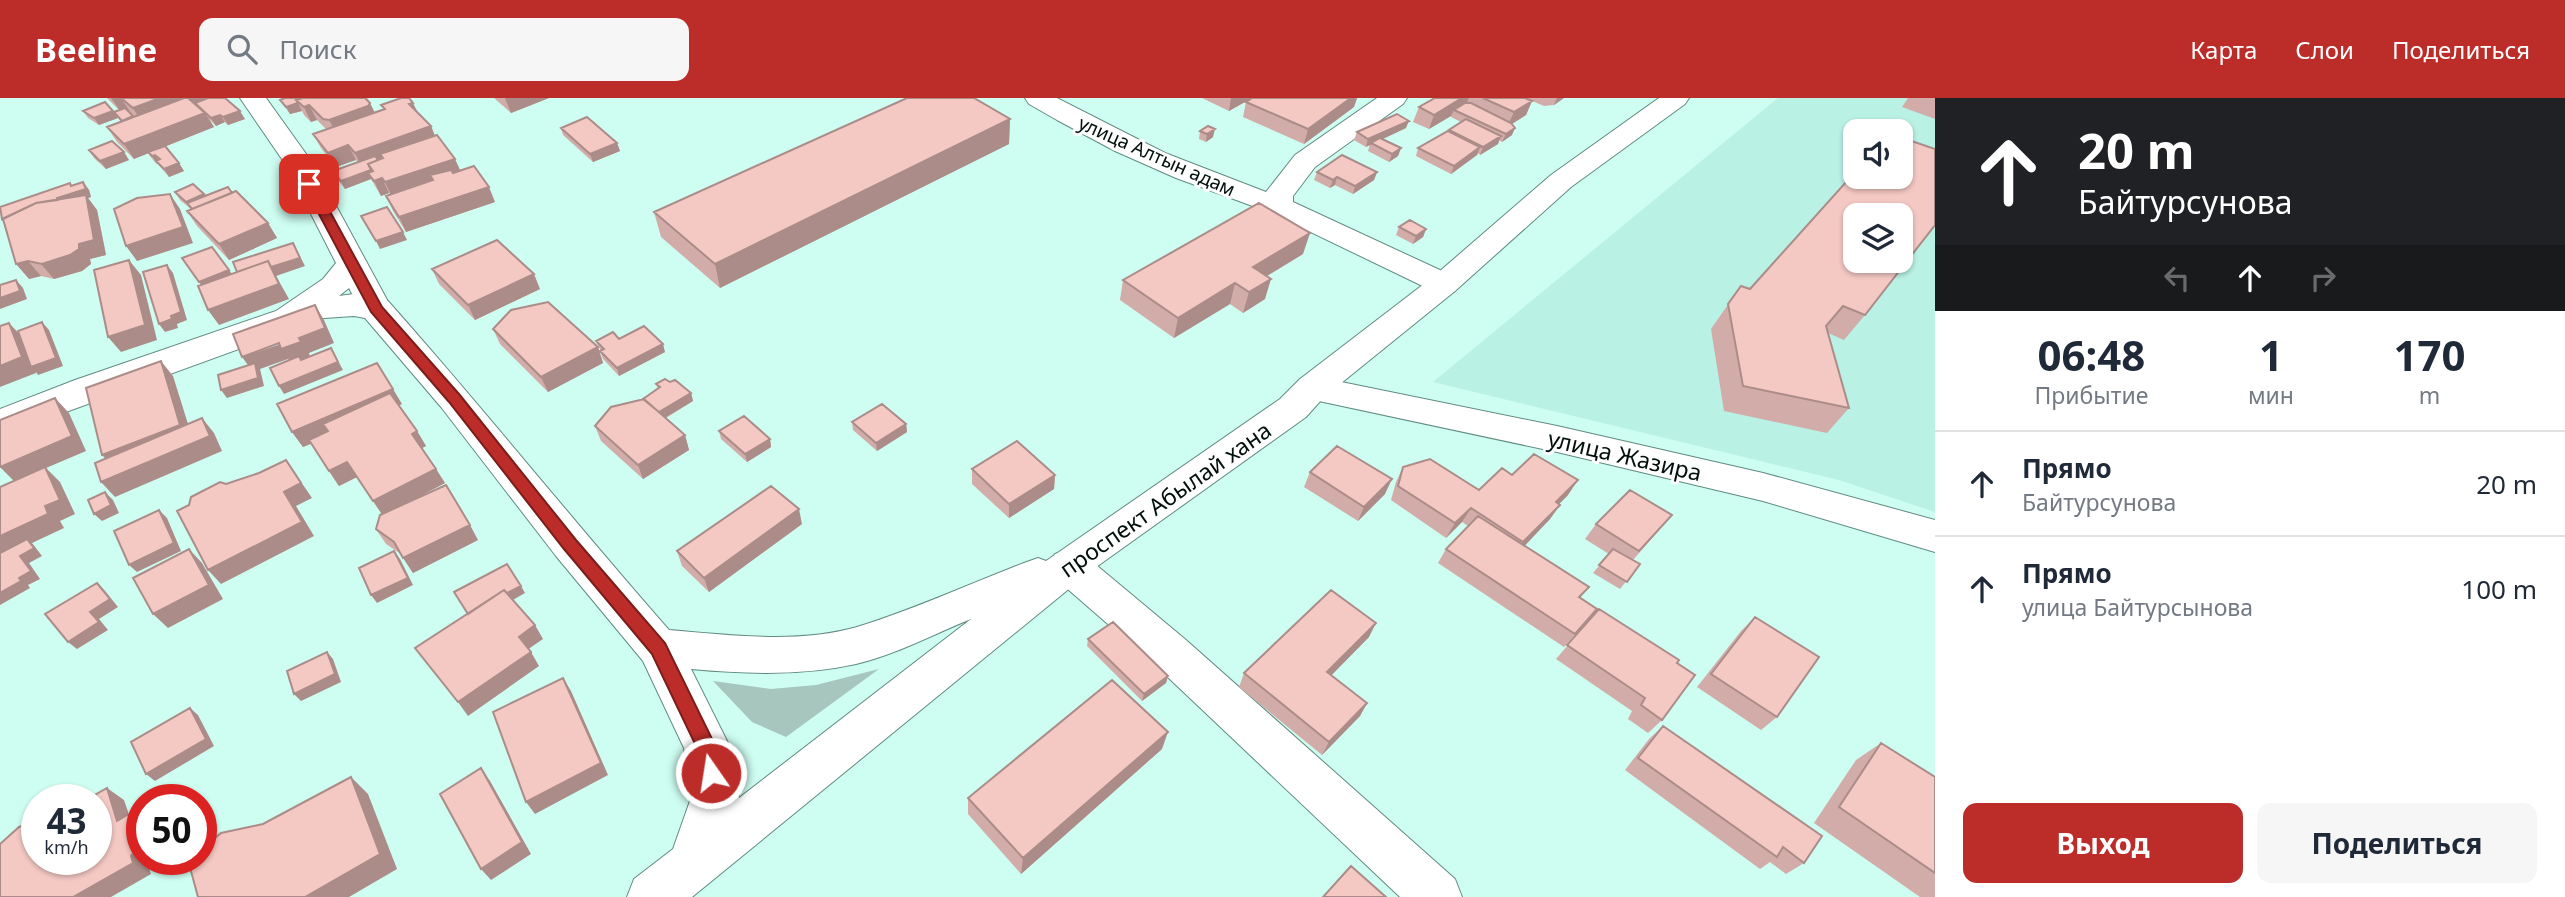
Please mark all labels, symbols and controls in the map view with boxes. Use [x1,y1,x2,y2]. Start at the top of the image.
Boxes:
search box [199,18,689,81]
text: Beeline [35,27,157,72]
icon: search [223,30,261,68]
text: Поиск [279,31,356,67]
text: Карта [2190,33,2257,66]
text: Слои [2295,33,2354,66]
text: Поделиться [2392,33,2530,66]
street label: улица Алтын адам [1074,110,1240,202]
text: 20 m [2078,117,2195,183]
map controls [1843,119,1913,273]
button: sound [1843,119,1913,189]
icon: ahead [1963,126,2054,217]
pin [279,154,339,214]
icon: arrive [290,165,328,203]
text: Байтурсунова [2078,180,2293,223]
button: layers [1843,203,1913,273]
icon: left [2158,259,2196,297]
icon: ahead [2231,259,2269,297]
icon: right [2304,259,2342,297]
text: 06:48 [2038,326,2145,383]
text: 1 [2259,326,2283,383]
text: 170 [2393,326,2466,383]
text: Прибытие [2034,379,2148,411]
text: мин [2248,379,2294,411]
text: m [2419,379,2440,411]
street label: проспект Абылай хана [1053,414,1277,584]
street label: улица Жазира [1545,422,1705,488]
text: Прямо [2022,450,2112,486]
icon: ahead [1963,465,2001,503]
text: 20 m [2476,466,2537,502]
text: Байтурсунова [2022,486,2176,518]
text: Прямо [2022,555,2112,591]
icon: ahead [1963,570,2001,608]
text: 100 m [2461,571,2537,607]
text: улица Байтурсынова [2022,591,2253,623]
position arrow [674,736,748,810]
speed limit sign: 50 [126,784,217,875]
text: 43 [46,797,87,844]
button: Выход [1963,803,2243,883]
button: Поделиться [2257,803,2537,883]
text: km/h [44,835,89,859]

